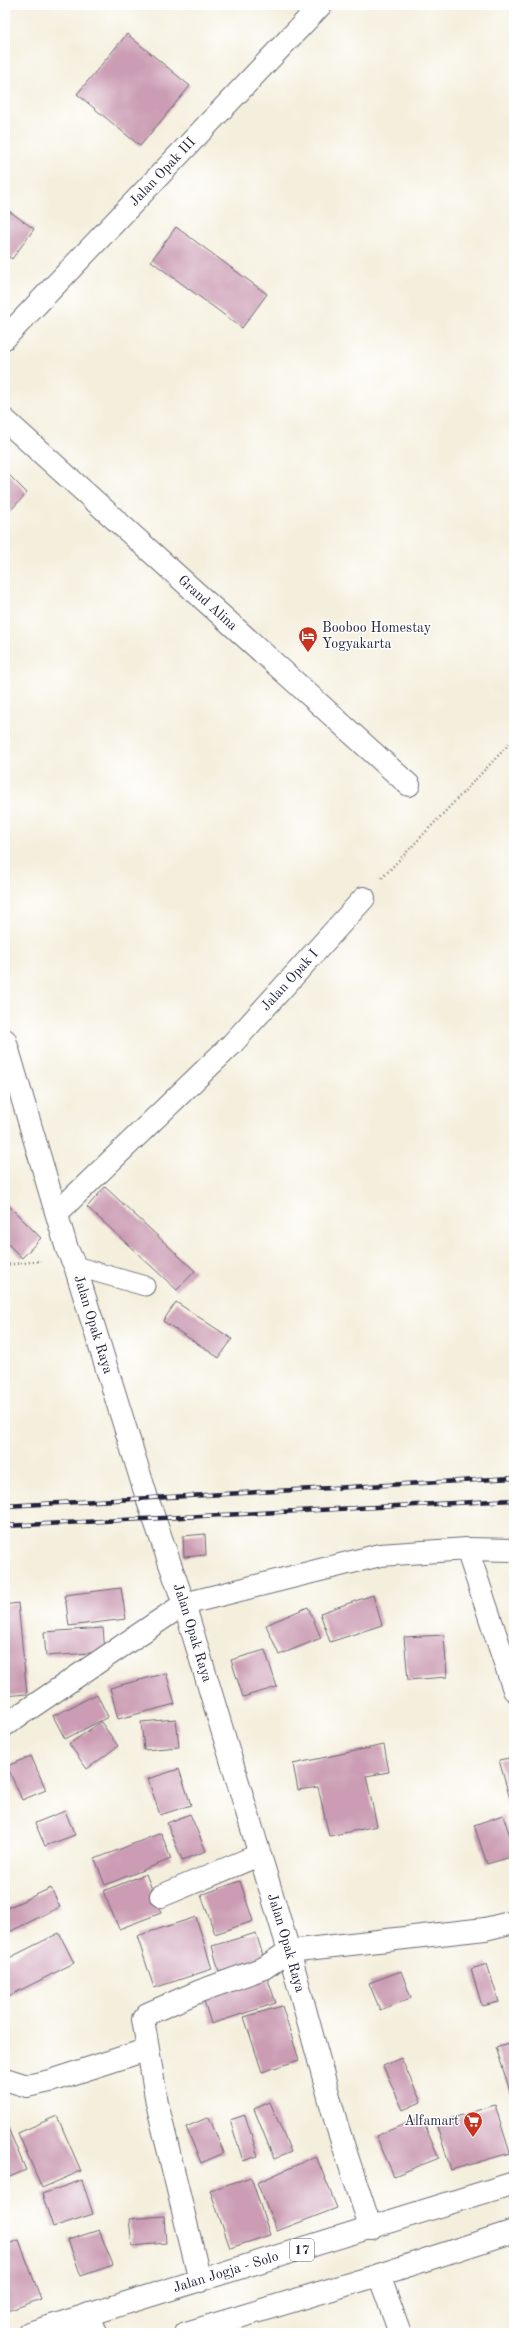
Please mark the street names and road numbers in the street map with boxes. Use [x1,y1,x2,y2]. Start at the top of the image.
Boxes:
street label: Jalan Opak III [127,135,198,209]
street label: Grand Alina [175,573,240,633]
street label: Jalan Opak I [259,947,321,1014]
street label: Jalan Opak Raya [71,1273,115,1376]
street label: Jalan Opak Raya [170,1582,214,1684]
street label: Jalan Opak Raya [265,1892,307,1994]
road number: 17 [290,2239,314,2261]
street label: Jalan Jogja - Solo [171,2249,280,2295]

